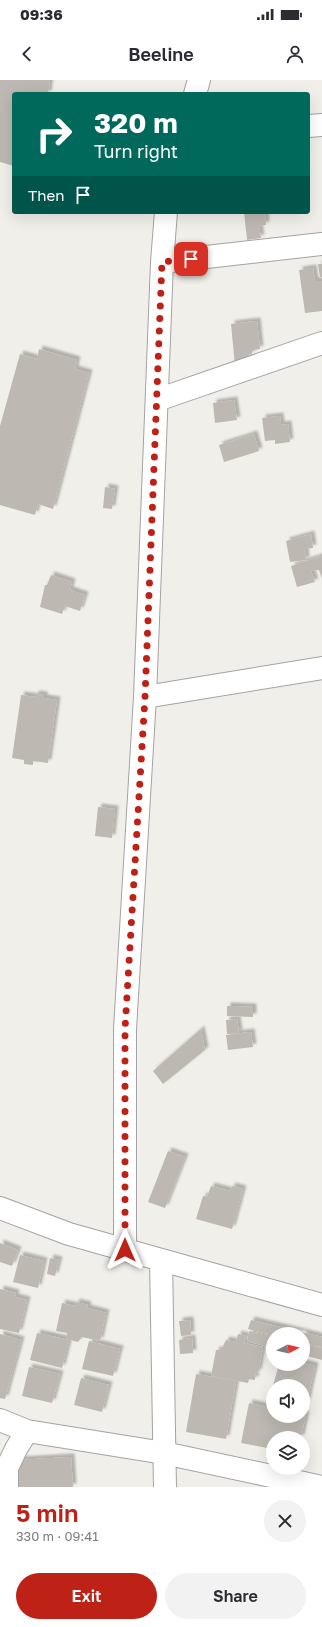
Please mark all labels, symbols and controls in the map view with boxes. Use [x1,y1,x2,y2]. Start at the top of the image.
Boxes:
text: 09:36 [20,5,63,23]
icon: back [16,43,38,65]
text: Beeline [128,43,194,65]
icon: person [284,43,306,65]
text: 320 m [94,106,178,139]
icon: right [28,108,80,160]
text: Turn right [94,140,178,162]
icon: arrive [72,184,94,206]
text: Then [28,186,64,204]
pin [174,242,208,276]
icon: arrive [180,248,202,270]
position arrow [104,1229,146,1271]
north arrow [266,1327,310,1371]
map controls [266,1327,310,1475]
button: sound [266,1379,310,1423]
button: layers [266,1431,310,1475]
text: 5 min [16,1498,78,1527]
button: close [264,1500,306,1542]
text: 330 m · 09:41 [16,1528,99,1544]
button: Exit [16,1573,157,1619]
button: Share [165,1573,306,1619]

